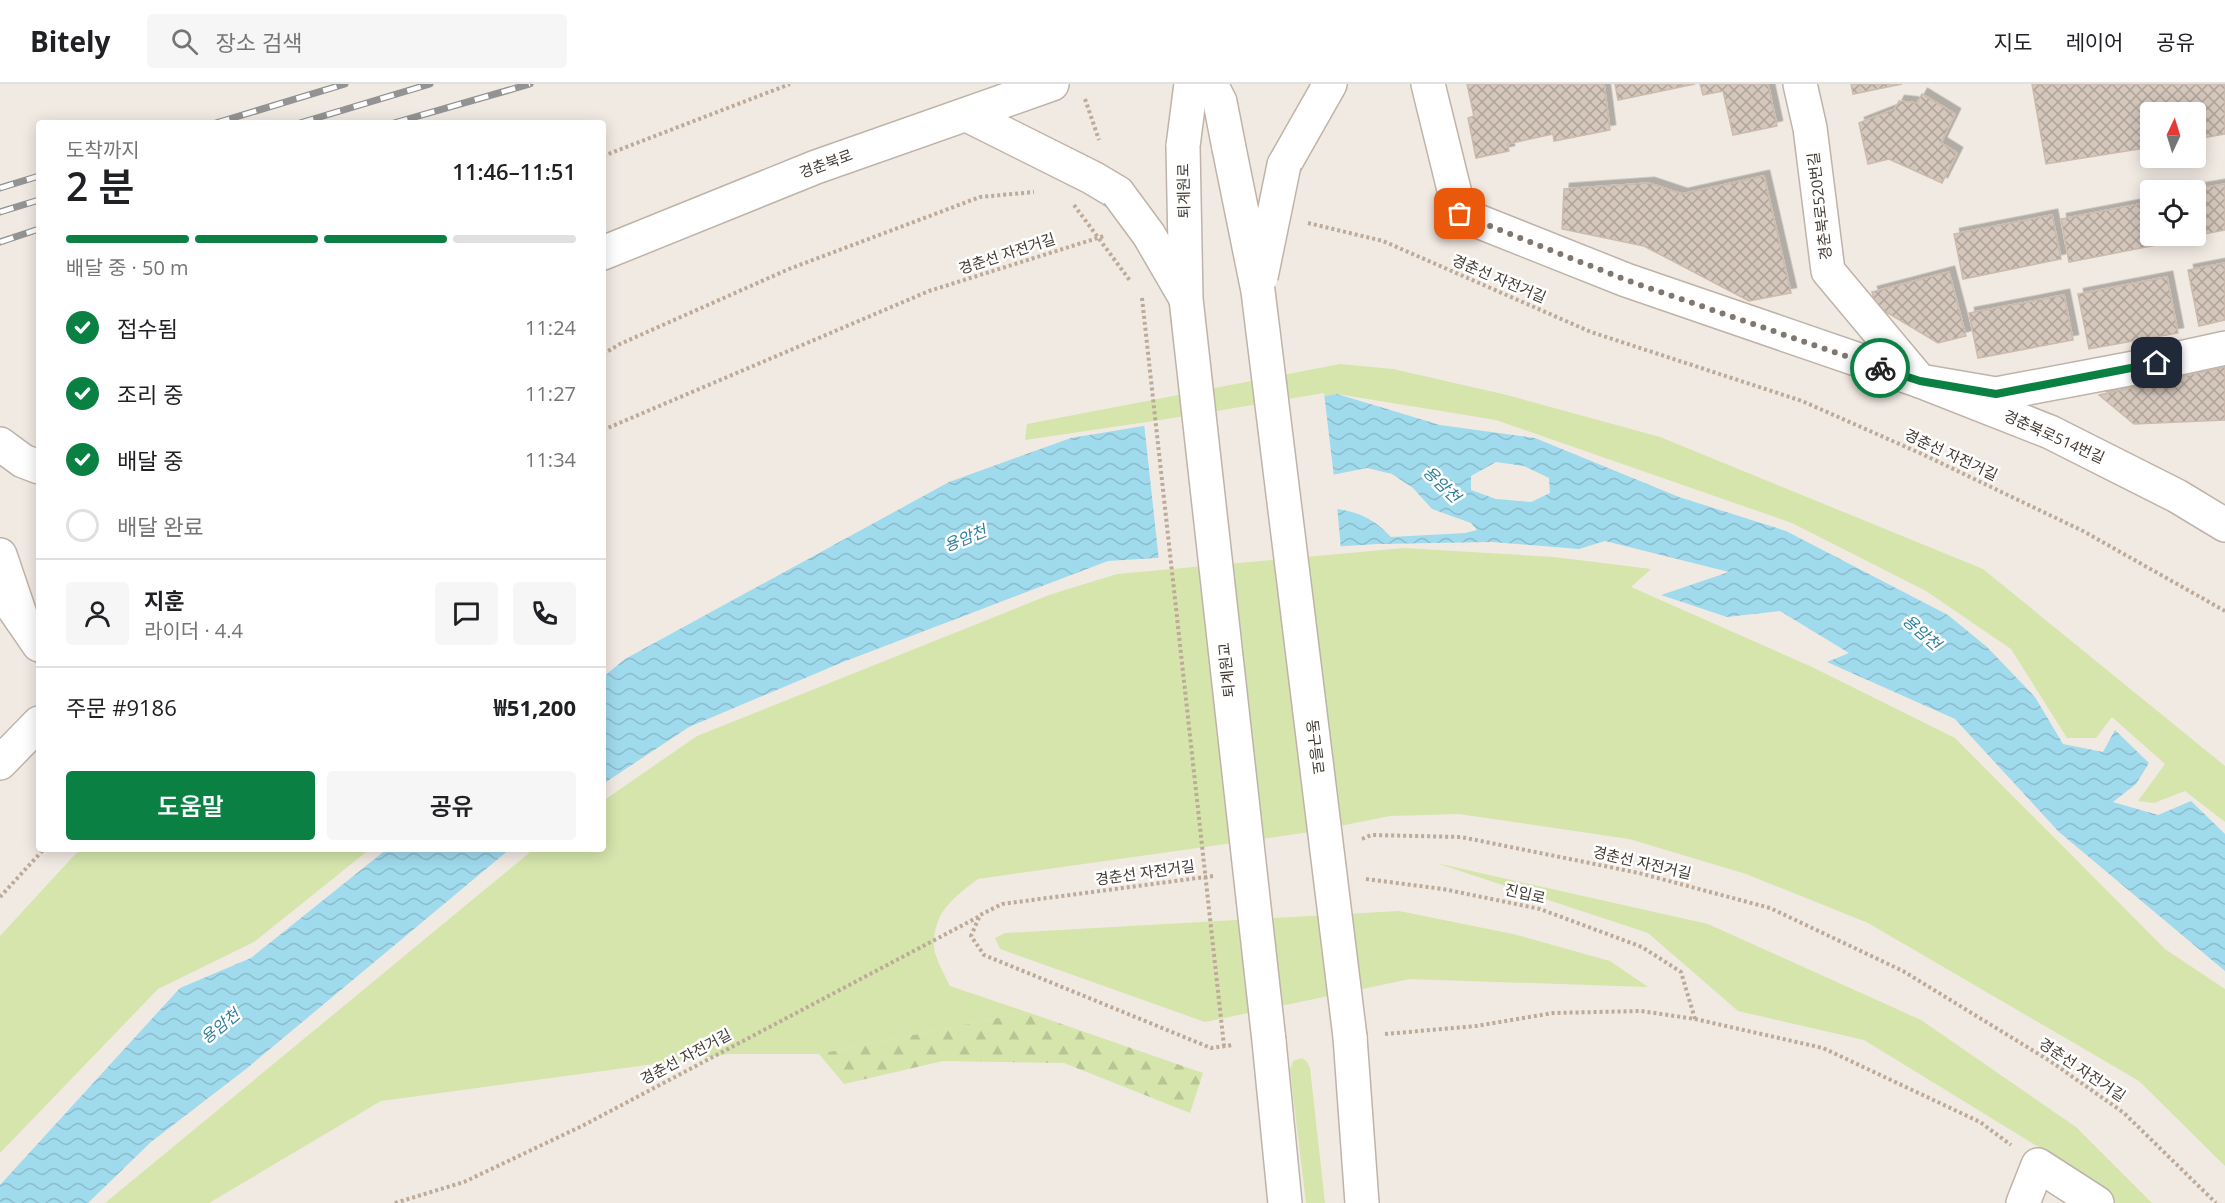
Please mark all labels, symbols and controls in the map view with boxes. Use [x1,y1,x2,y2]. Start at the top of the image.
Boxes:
search box [147,14,567,68]
text: Bitely [30,22,111,60]
icon: search [168,25,201,58]
text: 장소 검색 [216,27,302,57]
text: 지도 [1994,28,2032,56]
text: 레이어 [2065,28,2123,56]
text: 공유 [2156,28,2195,56]
north arrow [2140,102,2206,168]
map controls [2140,102,2206,246]
text: 도착까지 [66,136,140,163]
street label: 경춘북로 [796,144,855,182]
street label: 경춘북로520번길 [1802,151,1836,261]
text: 11:46–11:51 [452,156,576,186]
text: 2 분 [66,159,134,212]
street label: 퇴계원로 [1173,163,1193,219]
button: locate [2140,180,2206,246]
pin [1434,188,1485,239]
icon: bag [1443,197,1476,230]
street label: 경춘선 자전거길 [956,228,1058,278]
street label: 경춘선 자전거길 [1449,249,1550,307]
text: 배달 중 · 50 m [66,254,189,281]
icon: check [66,311,99,344]
text: 접수됨 [117,313,178,343]
text: 11:24 [525,314,576,341]
pin [2131,337,2182,388]
courier [1850,338,1910,398]
icon: home [2140,346,2173,379]
icon: bike [1864,352,1897,385]
icon: check [66,377,99,410]
text: 조리 중 [117,379,183,409]
text: 11:27 [525,380,576,407]
street label: 경춘북로514번길 [2001,405,2108,467]
street label: 경춘선 자전거길 [1902,424,2001,484]
icon: check [66,443,99,476]
text: 배달 중 [117,445,183,475]
text: 11:34 [525,446,576,473]
water label: 용암천 [1418,461,1467,509]
text: 배달 완료 [117,511,204,541]
water label: 용암천 [940,519,992,556]
button: person [66,582,129,645]
button: chat [435,582,498,645]
button: phone [513,582,576,645]
text: 지훈 [144,585,184,615]
water label: 용암천 [1898,609,1948,656]
text: 라이더 · 4.4 [144,617,243,644]
street label: 퇴계원교 [1213,642,1239,699]
text: 주문 #9186 [66,692,177,722]
text: ₩51,200 [494,692,576,722]
street label: 동구릉로 [1303,718,1329,775]
button: 도움말 [66,771,315,840]
button: 공유 [327,771,576,840]
street label: 경춘선 자전거길 [1591,841,1693,883]
street label: 경춘선 자전거길 [1094,855,1196,889]
street label: 진입로 [1503,879,1548,907]
water label: 용암천 [196,1002,246,1048]
street label: 경춘선 자전거길 [636,1024,735,1089]
street label: 경춘선 자전거길 [2035,1033,2130,1106]

